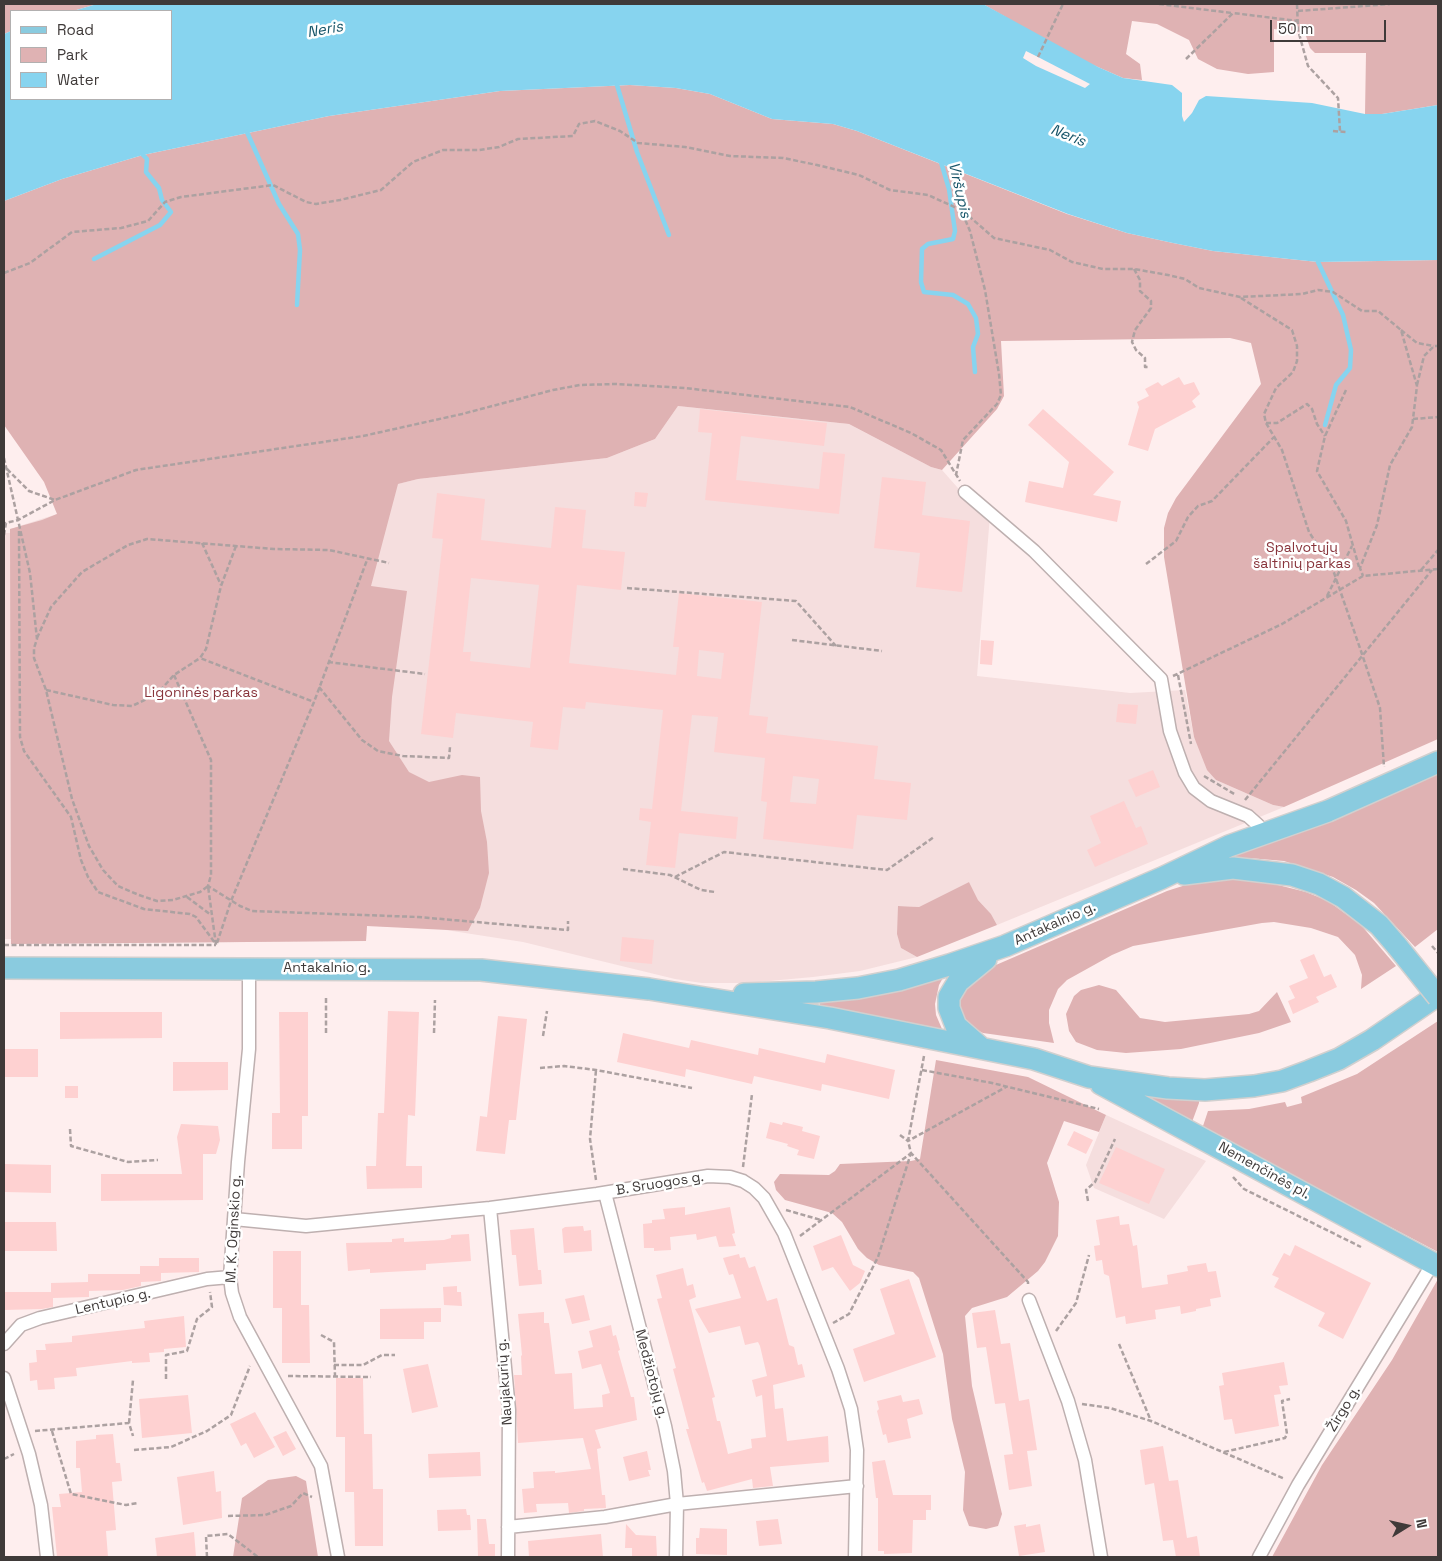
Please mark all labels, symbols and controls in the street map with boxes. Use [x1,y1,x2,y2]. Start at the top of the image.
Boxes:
legend [10,10,172,100]
scale bar [1272,10,1388,42]
water label: Neris [306,18,344,42]
text: 50 m [1278,19,1313,38]
text: Road [57,20,94,39]
text: Park [57,45,88,64]
text: Water [57,70,99,89]
water label: Neris [1048,121,1088,151]
water label: Viršupis [944,160,974,220]
park label: Spalvotųjų šaltinių parkas [1253,540,1351,572]
park label: Ligoninės parkas [144,685,258,701]
street label: Antakalnio g. [1012,899,1098,949]
street label: Antakalnio g. [283,960,371,976]
street label: Nemenčinės pl. [1215,1139,1313,1203]
street label: B. Sruogos g. [615,1169,705,1199]
street label: M. K. Oginskio g. [223,1174,245,1284]
street label: Lentupio g. [74,1285,152,1319]
street label: Medžiotojų g. [631,1328,671,1420]
street label: Naujakurių g. [494,1338,516,1426]
street label: Žirgo g. [1324,1383,1364,1435]
north arrow [1382,1501,1432,1551]
text: N [1412,1517,1431,1530]

